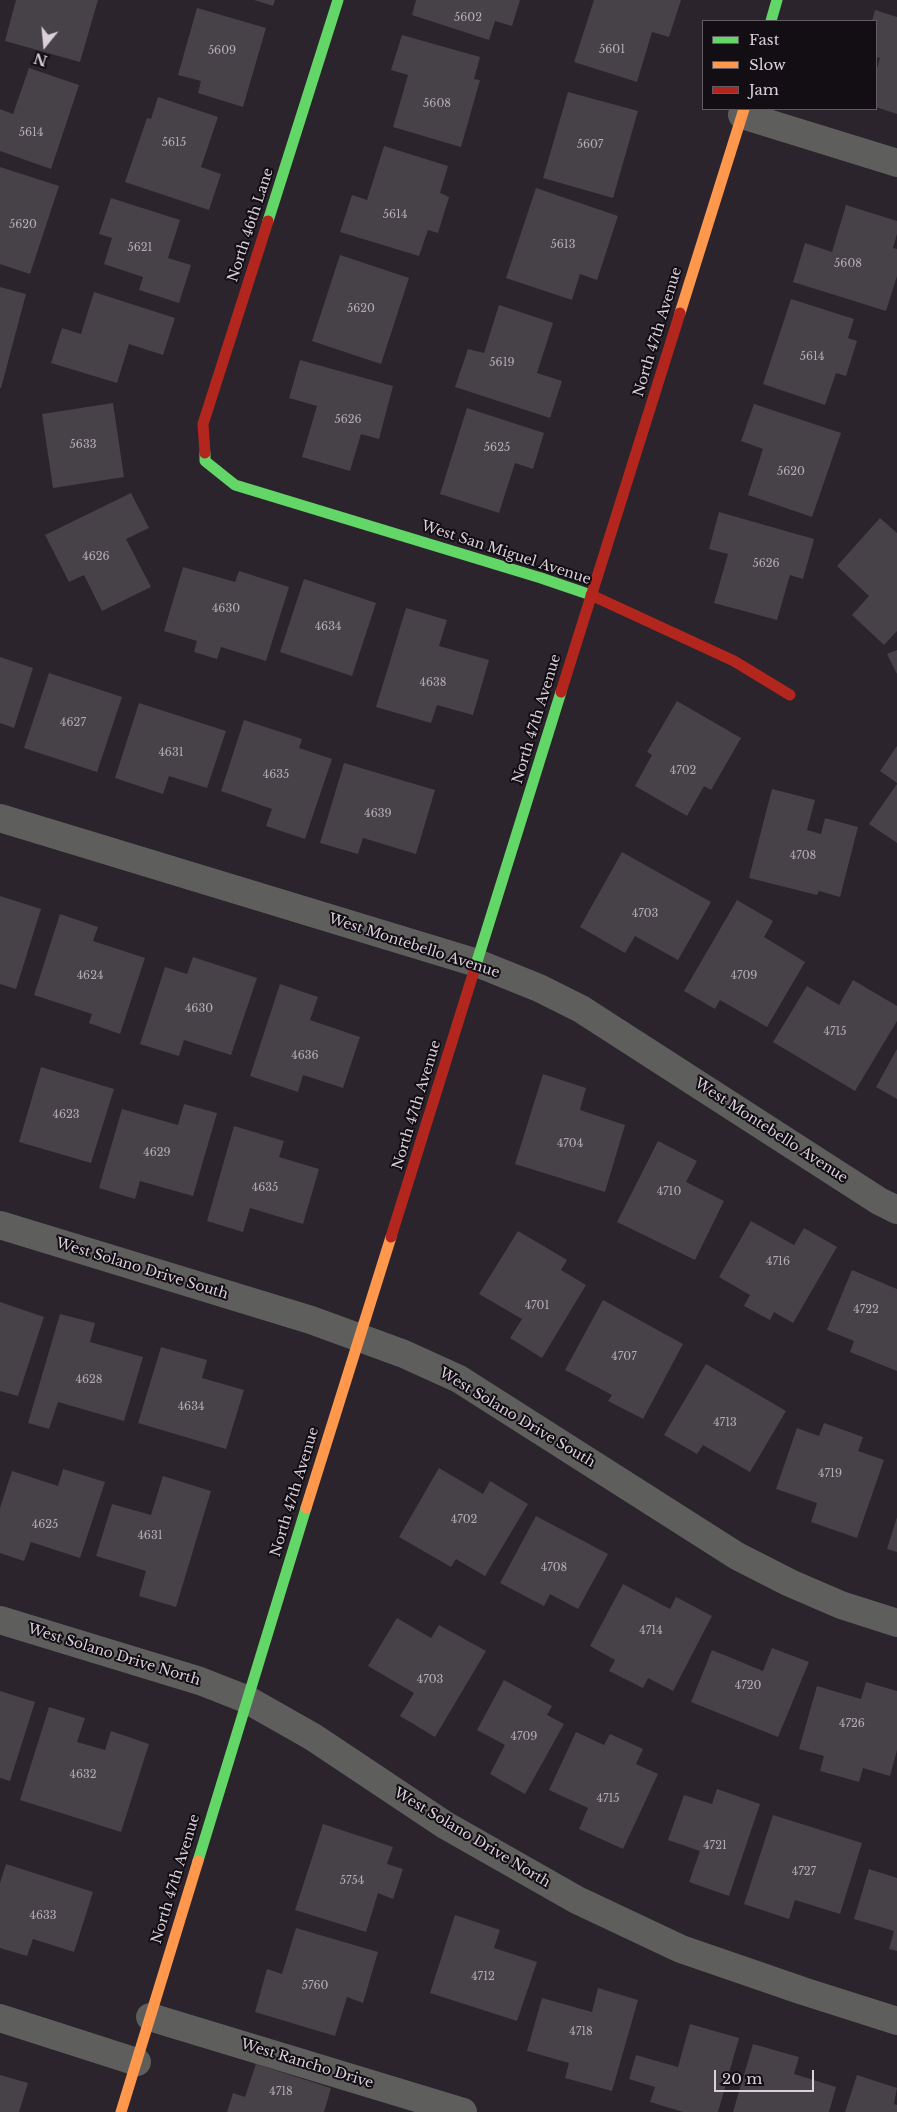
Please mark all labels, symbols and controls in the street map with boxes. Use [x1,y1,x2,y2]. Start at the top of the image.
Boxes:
house number: 5602 [454,11,482,25]
north arrow [20,20,70,70]
legend [702,20,877,110]
text: Fast [749,30,779,49]
house number: 5601 [599,43,625,57]
house number: 5609 [208,44,236,58]
text: N [32,49,50,70]
text: Slow [749,55,786,74]
text: Jam [749,80,779,99]
house number: 5608 [423,97,451,111]
house number: 5614 [19,126,43,140]
house number: 5615 [162,136,186,150]
house number: 5607 [577,138,603,152]
street label: North 46th Lane [225,166,277,284]
house number: 5614 [383,208,407,222]
house number: 5620 [9,218,37,232]
house number: 5613 [550,238,576,252]
house number: 5621 [127,241,153,255]
house number: 5608 [834,257,862,271]
street label: North 47th Avenue [630,265,686,399]
house number: 5620 [347,302,375,316]
house number: 5614 [800,350,824,364]
house number: 5619 [489,356,515,370]
house number: 5626 [334,413,362,427]
house number: 5633 [70,438,96,452]
house number: 5625 [484,441,510,455]
house number: 5620 [777,465,805,479]
street label: West San Miguel Avenue [419,518,593,588]
house number: 4626 [82,550,110,564]
house number: 5626 [752,557,780,571]
house number: 4630 [212,602,240,616]
house number: 4634 [315,620,341,634]
street label: North 47th Avenue [509,652,565,786]
house number: 4638 [420,676,446,690]
house number: 4627 [60,716,86,730]
house number: 4631 [158,746,184,760]
house number: 4702 [670,764,696,778]
house number: 4635 [263,768,289,782]
house number: 4639 [364,807,392,821]
house number: 4708 [790,849,816,863]
house number: 4703 [632,907,658,921]
street label: West Montebello Avenue [326,910,502,982]
house number: 4624 [77,969,103,983]
house number: 4709 [731,969,757,983]
house number: 4630 [185,1002,213,1016]
house number: 4715 [823,1025,847,1039]
street label: North 47th Avenue [389,1038,445,1172]
house number: 4636 [291,1049,319,1063]
street label: West Montebello Avenue [691,1075,851,1187]
house number: 4623 [52,1108,80,1122]
house number: 4704 [557,1137,583,1151]
house number: 4629 [143,1146,171,1160]
house number: 4635 [252,1181,278,1195]
house number: 4710 [657,1185,681,1199]
street label: West Solano Drive South [54,1235,230,1303]
house number: 4716 [766,1255,790,1269]
house number: 4701 [525,1299,549,1313]
house number: 4722 [853,1303,879,1317]
house number: 4707 [611,1350,637,1364]
street label: West Solano Drive South [436,1365,598,1471]
house number: 4628 [76,1373,102,1387]
house number: 4634 [178,1400,204,1414]
house number: 4713 [713,1416,737,1430]
street label: North 47th Avenue [267,1425,323,1559]
house number: 4719 [818,1467,842,1481]
house number: 4702 [451,1513,477,1527]
house number: 4625 [32,1518,58,1532]
house number: 4631 [137,1529,163,1543]
house number: 4708 [541,1561,567,1575]
street label: West Solano Drive North [26,1621,202,1689]
house number: 4714 [639,1624,663,1638]
house number: 4703 [417,1673,443,1687]
house number: 4720 [735,1679,761,1693]
house number: 4726 [839,1717,865,1731]
house number: 4709 [511,1730,537,1744]
house number: 4632 [69,1768,97,1782]
street label: West Solano Drive North [391,1785,553,1891]
house number: 4715 [596,1792,620,1806]
street label: North 47th Avenue [148,1812,204,1946]
house number: 4721 [703,1839,727,1853]
house number: 4727 [792,1865,816,1879]
house number: 5754 [340,1874,364,1888]
house number: 4633 [29,1909,57,1923]
house number: 4712 [471,1970,495,1984]
house number: 5760 [302,1979,328,1993]
house number: 4718 [569,2025,593,2039]
street label: West Rancho Drive [239,2036,375,2092]
scale bar [717,2060,817,2092]
text: 20 m [722,2069,762,2088]
house number: 4718 [269,2085,293,2099]

